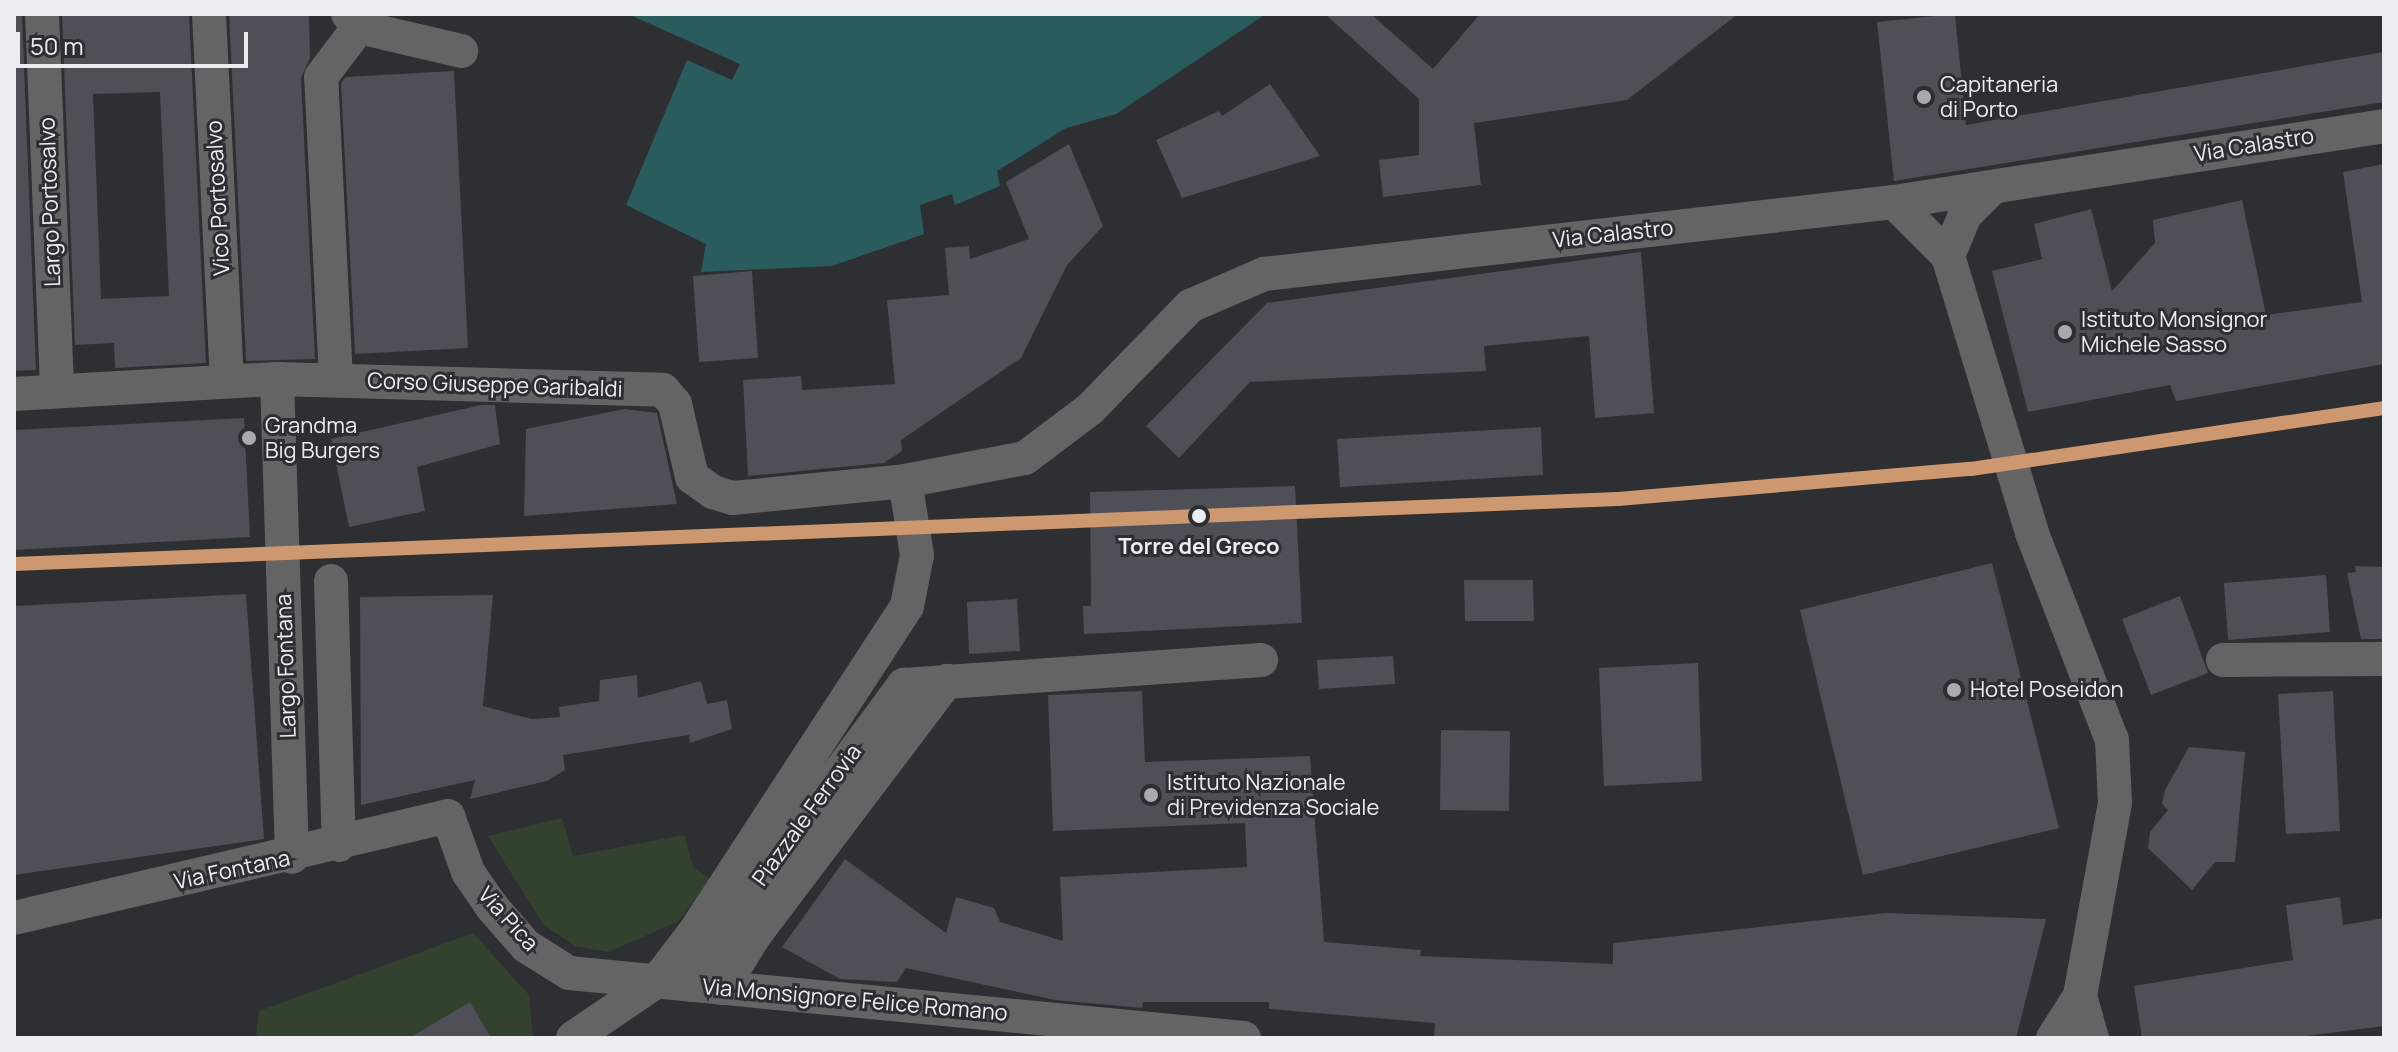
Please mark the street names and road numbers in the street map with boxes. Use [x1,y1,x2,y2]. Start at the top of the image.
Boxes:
street label: Largo Portosalvo [34,117,66,287]
street label: Vico Portosalvo [201,120,235,276]
street label: Via Calastro [2192,122,2316,168]
street label: Via Calastro [1551,215,1675,253]
street label: Corso Giuseppe Garibaldi [367,367,623,403]
street label: Largo Fontana [270,593,302,739]
street label: Piazzale Ferrovia [747,739,867,891]
street label: Via Fontana [172,845,292,895]
street label: Via Pica [472,881,544,957]
street label: Via Monsignore Felice Romano [701,973,1009,1027]

